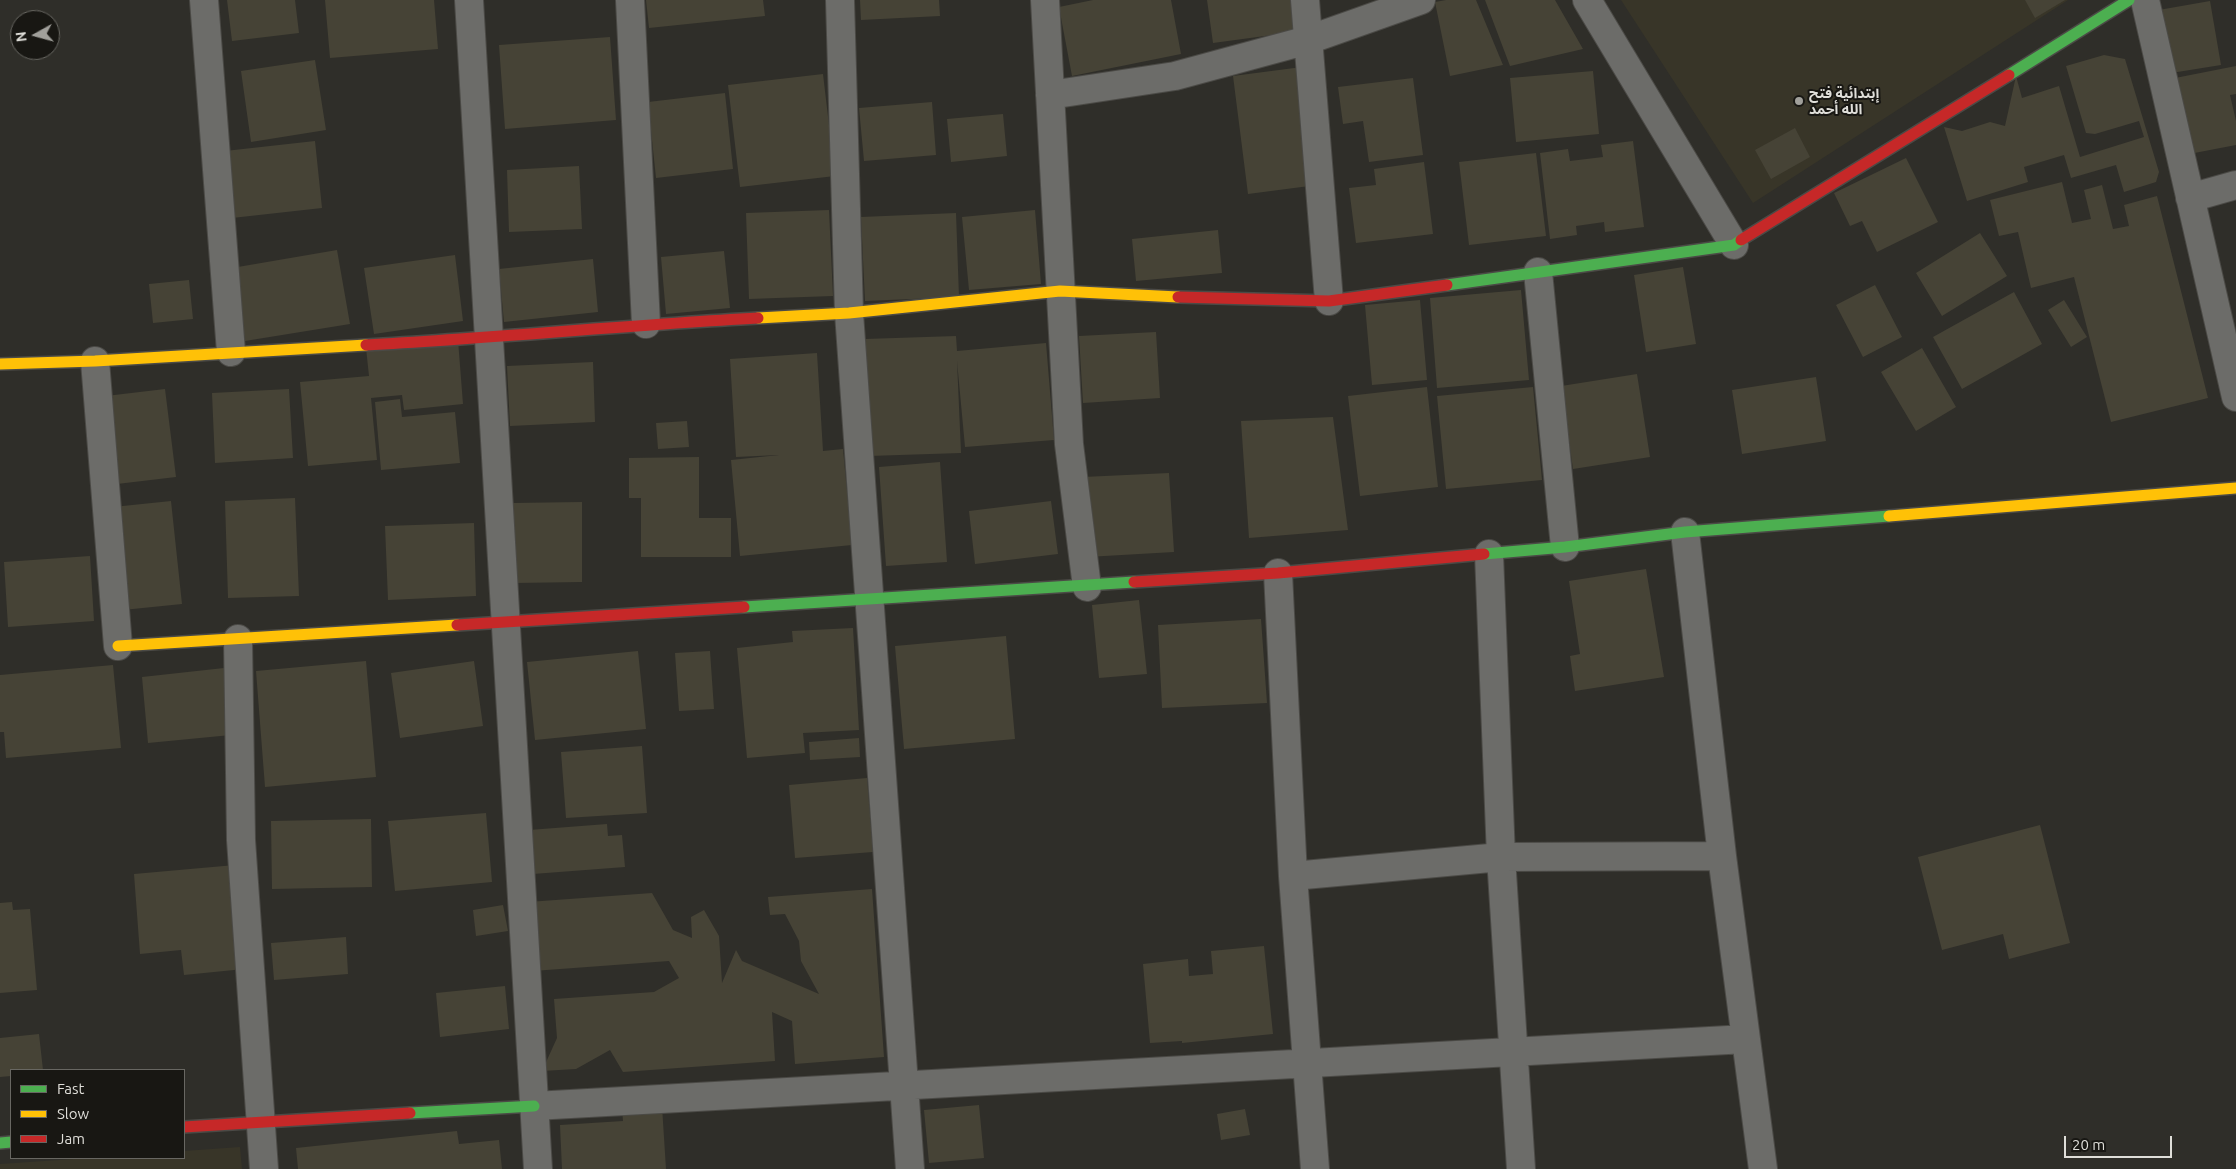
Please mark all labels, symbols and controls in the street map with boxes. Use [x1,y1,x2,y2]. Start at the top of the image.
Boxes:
north arrow [10,10,60,60]
text: N [13,31,30,43]
place label: إبتدائية فتح الله أحمد [1809,85,1879,118]
marker: إبتدائية فتح الله أحمد [1793,95,1805,107]
legend [10,1069,185,1159]
text: Fast [57,1080,84,1097]
text: Slow [57,1105,89,1122]
scale bar [2066,1126,2174,1158]
text: Jam [57,1130,85,1147]
text: 20 m [2072,1136,2105,1153]

